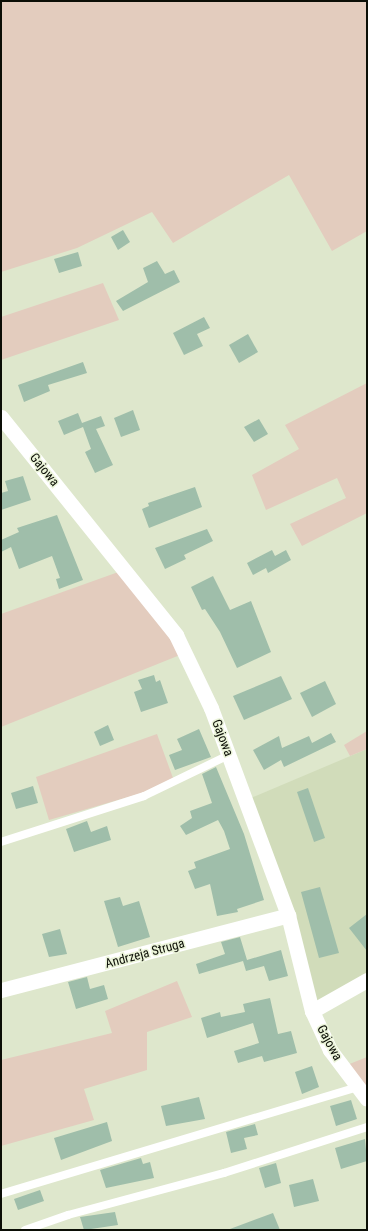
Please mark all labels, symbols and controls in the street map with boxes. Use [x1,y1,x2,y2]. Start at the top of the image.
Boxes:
street label: Gajowa [26,450,62,490]
street label: Gajowa [208,717,236,759]
street label: Andrzeja Struga [104,936,186,972]
street label: Gajowa [313,1023,345,1063]

